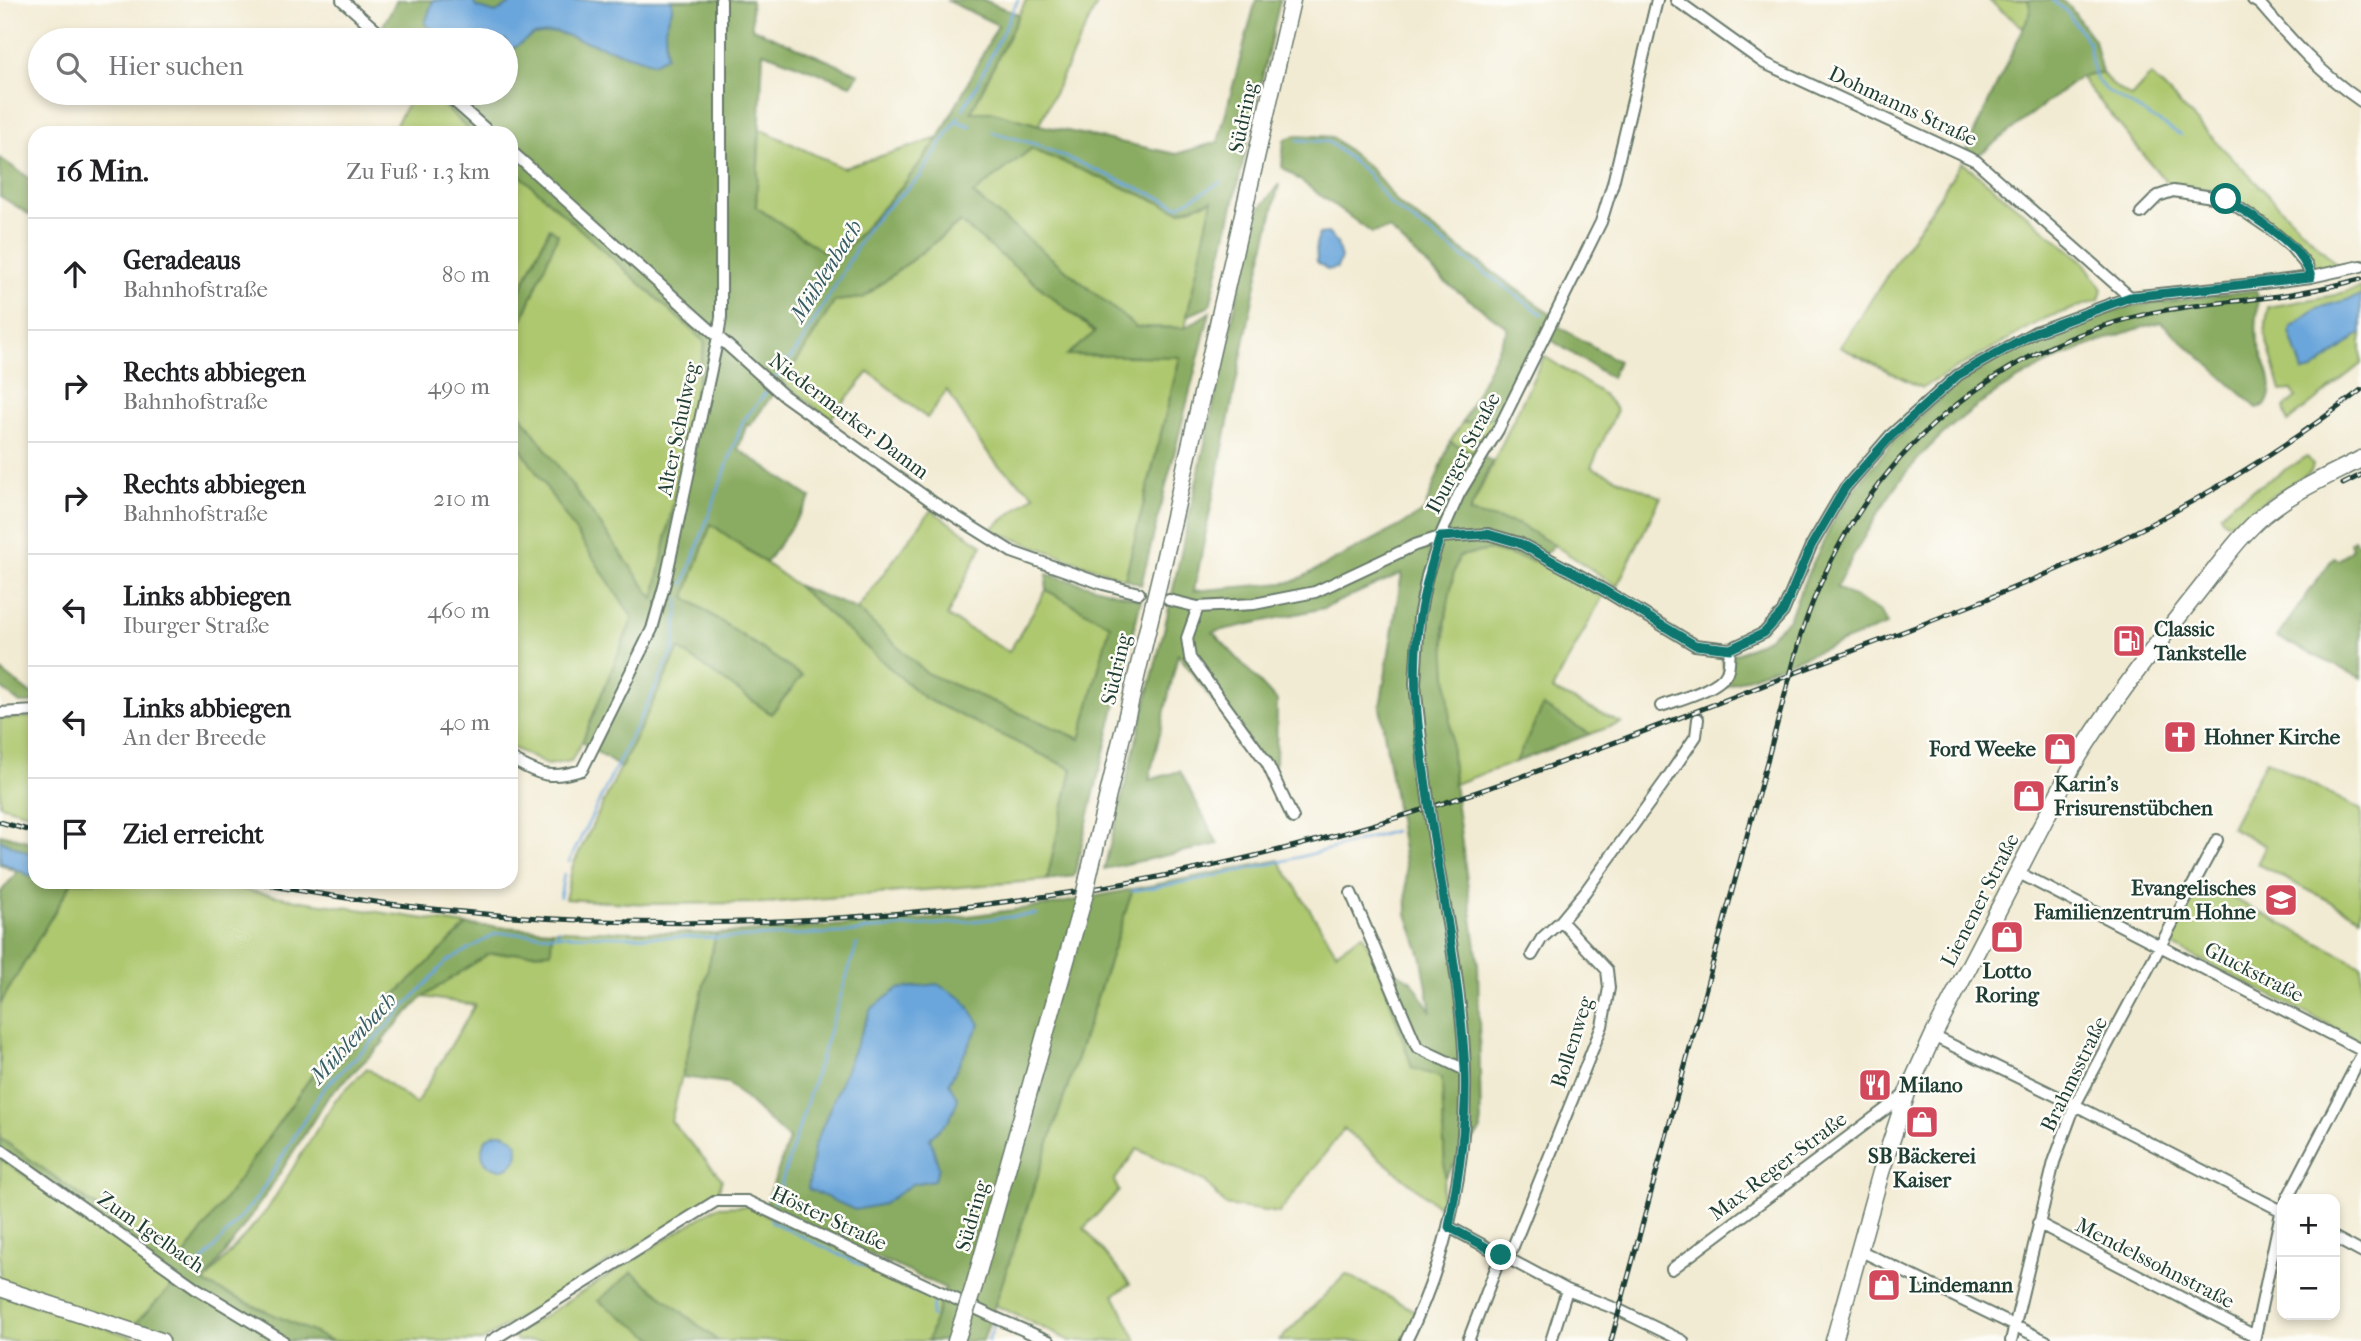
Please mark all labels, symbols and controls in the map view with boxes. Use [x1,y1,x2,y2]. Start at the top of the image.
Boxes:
search box [28,28,518,105]
icon: search [52,48,90,86]
text: Hier suchen [108,51,244,82]
street label: Dohmanns Straße [1825,61,1981,151]
street label: Südring [1224,78,1262,155]
text: 16 Min. [56,154,149,189]
text: Zu Fuß · 1.3 km [346,158,490,185]
route start [2210,183,2241,214]
water label: Mühlenbach [783,215,868,329]
text: Geradeaus [123,245,241,276]
icon: ahead [56,255,94,293]
text: 80 m [442,261,490,288]
text: Bahnhofstraße [123,276,268,303]
street label: Niedermarker Damm [764,348,934,484]
text: Rechts abbiegen [123,357,306,388]
street label: Alter Schulweg [652,359,704,499]
icon: right [56,367,94,405]
text: 490 m [428,373,490,400]
text: Bahnhofstraße [123,388,268,415]
street label: Iburger Straße [1421,388,1505,518]
text: Rechts abbiegen [123,469,306,500]
icon: right [56,479,94,517]
text: 210 m [433,485,490,512]
text: Bahnhofstraße [123,500,268,527]
text: Links abbiegen [123,581,291,612]
icon: left [56,591,94,629]
text: 460 m [427,597,490,624]
text: Iburger Straße [123,612,269,639]
place label: Classic Tankstelle [2153,617,2247,665]
fuel station icon: Classic Tankstelle [2110,622,2148,660]
street label: Südring [1096,630,1136,707]
text: Links abbiegen [123,693,291,724]
icon: left [56,703,94,741]
text: 40 m [440,709,490,736]
church icon: Hohner Kirche [2161,718,2199,756]
text: An der Breede [123,724,266,751]
place label: Hohner Kirche [2204,725,2341,749]
shop icon: Ford Weeke [2041,730,2079,768]
place label: Ford Weeke [1928,737,2037,761]
place label: Karin's Frisurenstübchen [2053,772,2214,820]
shop icon: Karin's Frisurenstübchen [2010,777,2048,815]
icon: arrive [56,815,94,853]
text: Ziel erreicht [123,819,264,850]
street label: Lienener Straße [1936,829,2024,971]
place label: Evangelisches Familienzentrum Hohne [2033,876,2257,924]
school or university icon: Evangelisches Familienzentrum Hohne [2262,881,2300,919]
shop icon: Lotto Roring [1988,918,2026,956]
street label: Gluckstraße [2200,937,2308,1007]
place label: Lotto Roring [1975,959,2040,1007]
water label: Mühlenbach [302,986,402,1091]
street label: Bollenweg [1546,993,1598,1091]
street label: Brahmsstraße [2036,1013,2112,1135]
restaurant icon: Milano [1856,1066,1894,1104]
place label: Milano [1898,1073,1963,1097]
shop icon: SB Bäckerei Kaiser [1903,1103,1941,1141]
street label: Max-Reger-Straße [1705,1107,1851,1225]
place label: SB Bäckerei Kaiser [1868,1144,1977,1192]
street label: Südring [950,1177,994,1254]
street label: Höster Straße [767,1181,891,1255]
street label: Zum Igelbach [93,1186,209,1278]
map controls [2277,1194,2340,1320]
button: + [2277,1194,2340,1257]
street label: Mendelssohnstraße [2072,1213,2238,1313]
route end [1485,1239,1516,1270]
button: − [2277,1257,2340,1320]
shop icon: Lindemann [1865,1266,1903,1304]
place label: Lindemann [1909,1273,2014,1297]

